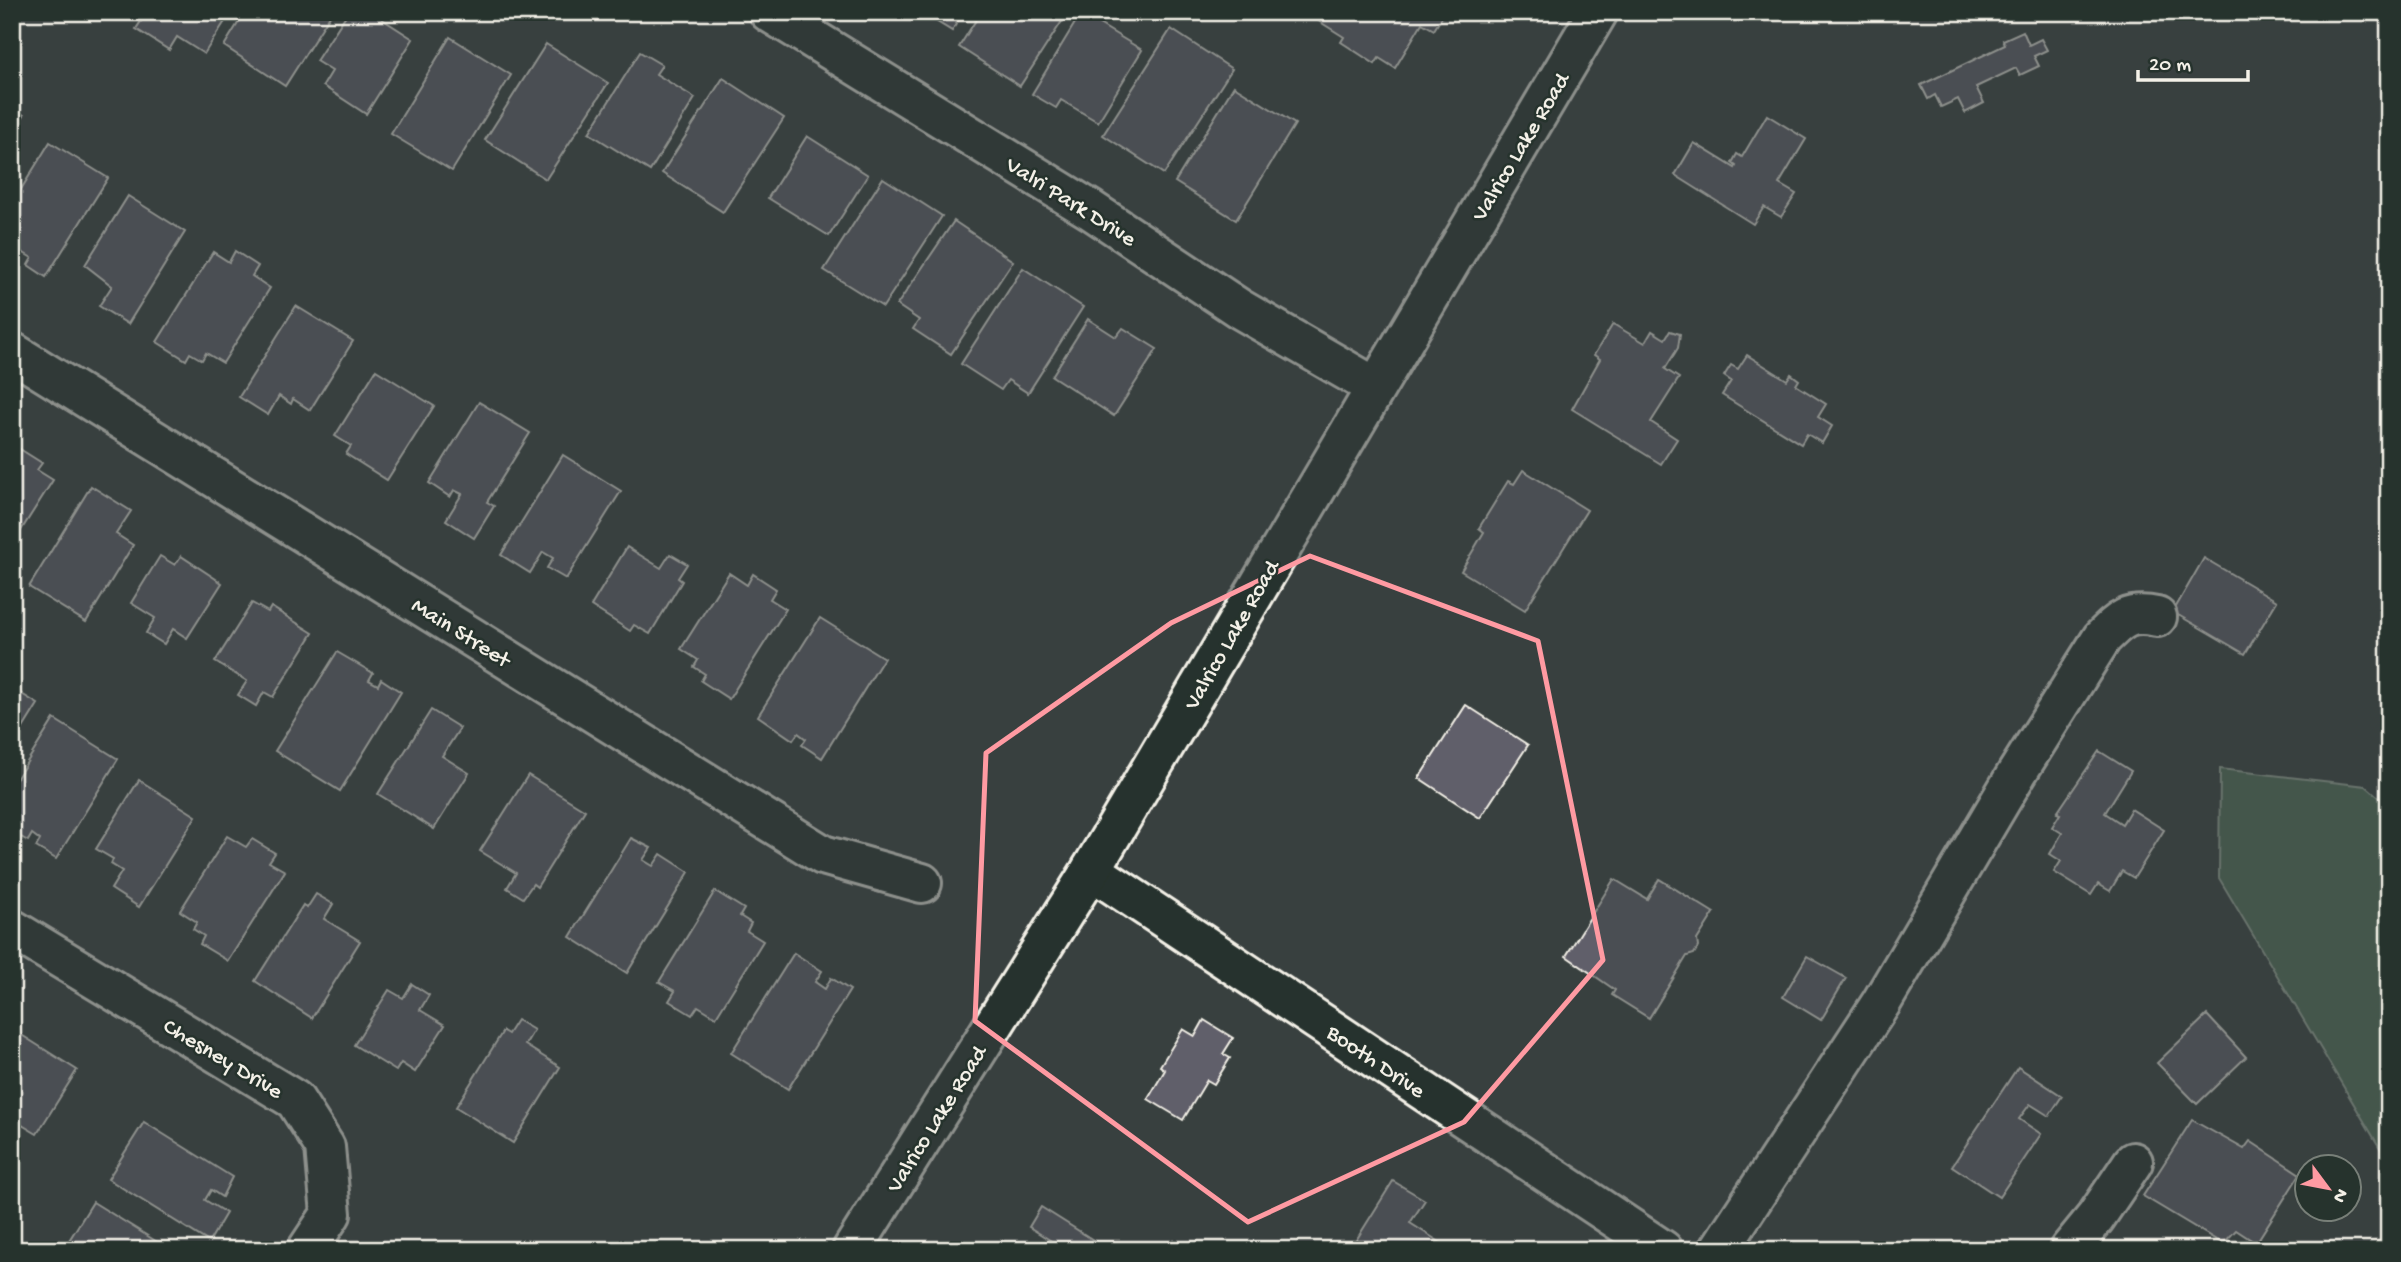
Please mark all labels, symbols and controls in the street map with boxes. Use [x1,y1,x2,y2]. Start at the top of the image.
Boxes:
scale bar [2138,38,2249,82]
text: 20 m [2149,54,2191,79]
street label: Valrico Lake Road [1467,68,1578,228]
street label: Valri Park Drive [999,152,1141,254]
street label: Valrico Lake Road [1179,555,1287,716]
street label: Main Street [406,593,516,676]
street label: Chesney Drive [157,1014,288,1107]
street label: Booth Drive [1320,1020,1430,1106]
street label: Valrico Lake Road [881,1040,995,1199]
north arrow [2292,1154,2362,1224]
text: N [2326,1184,2352,1207]

